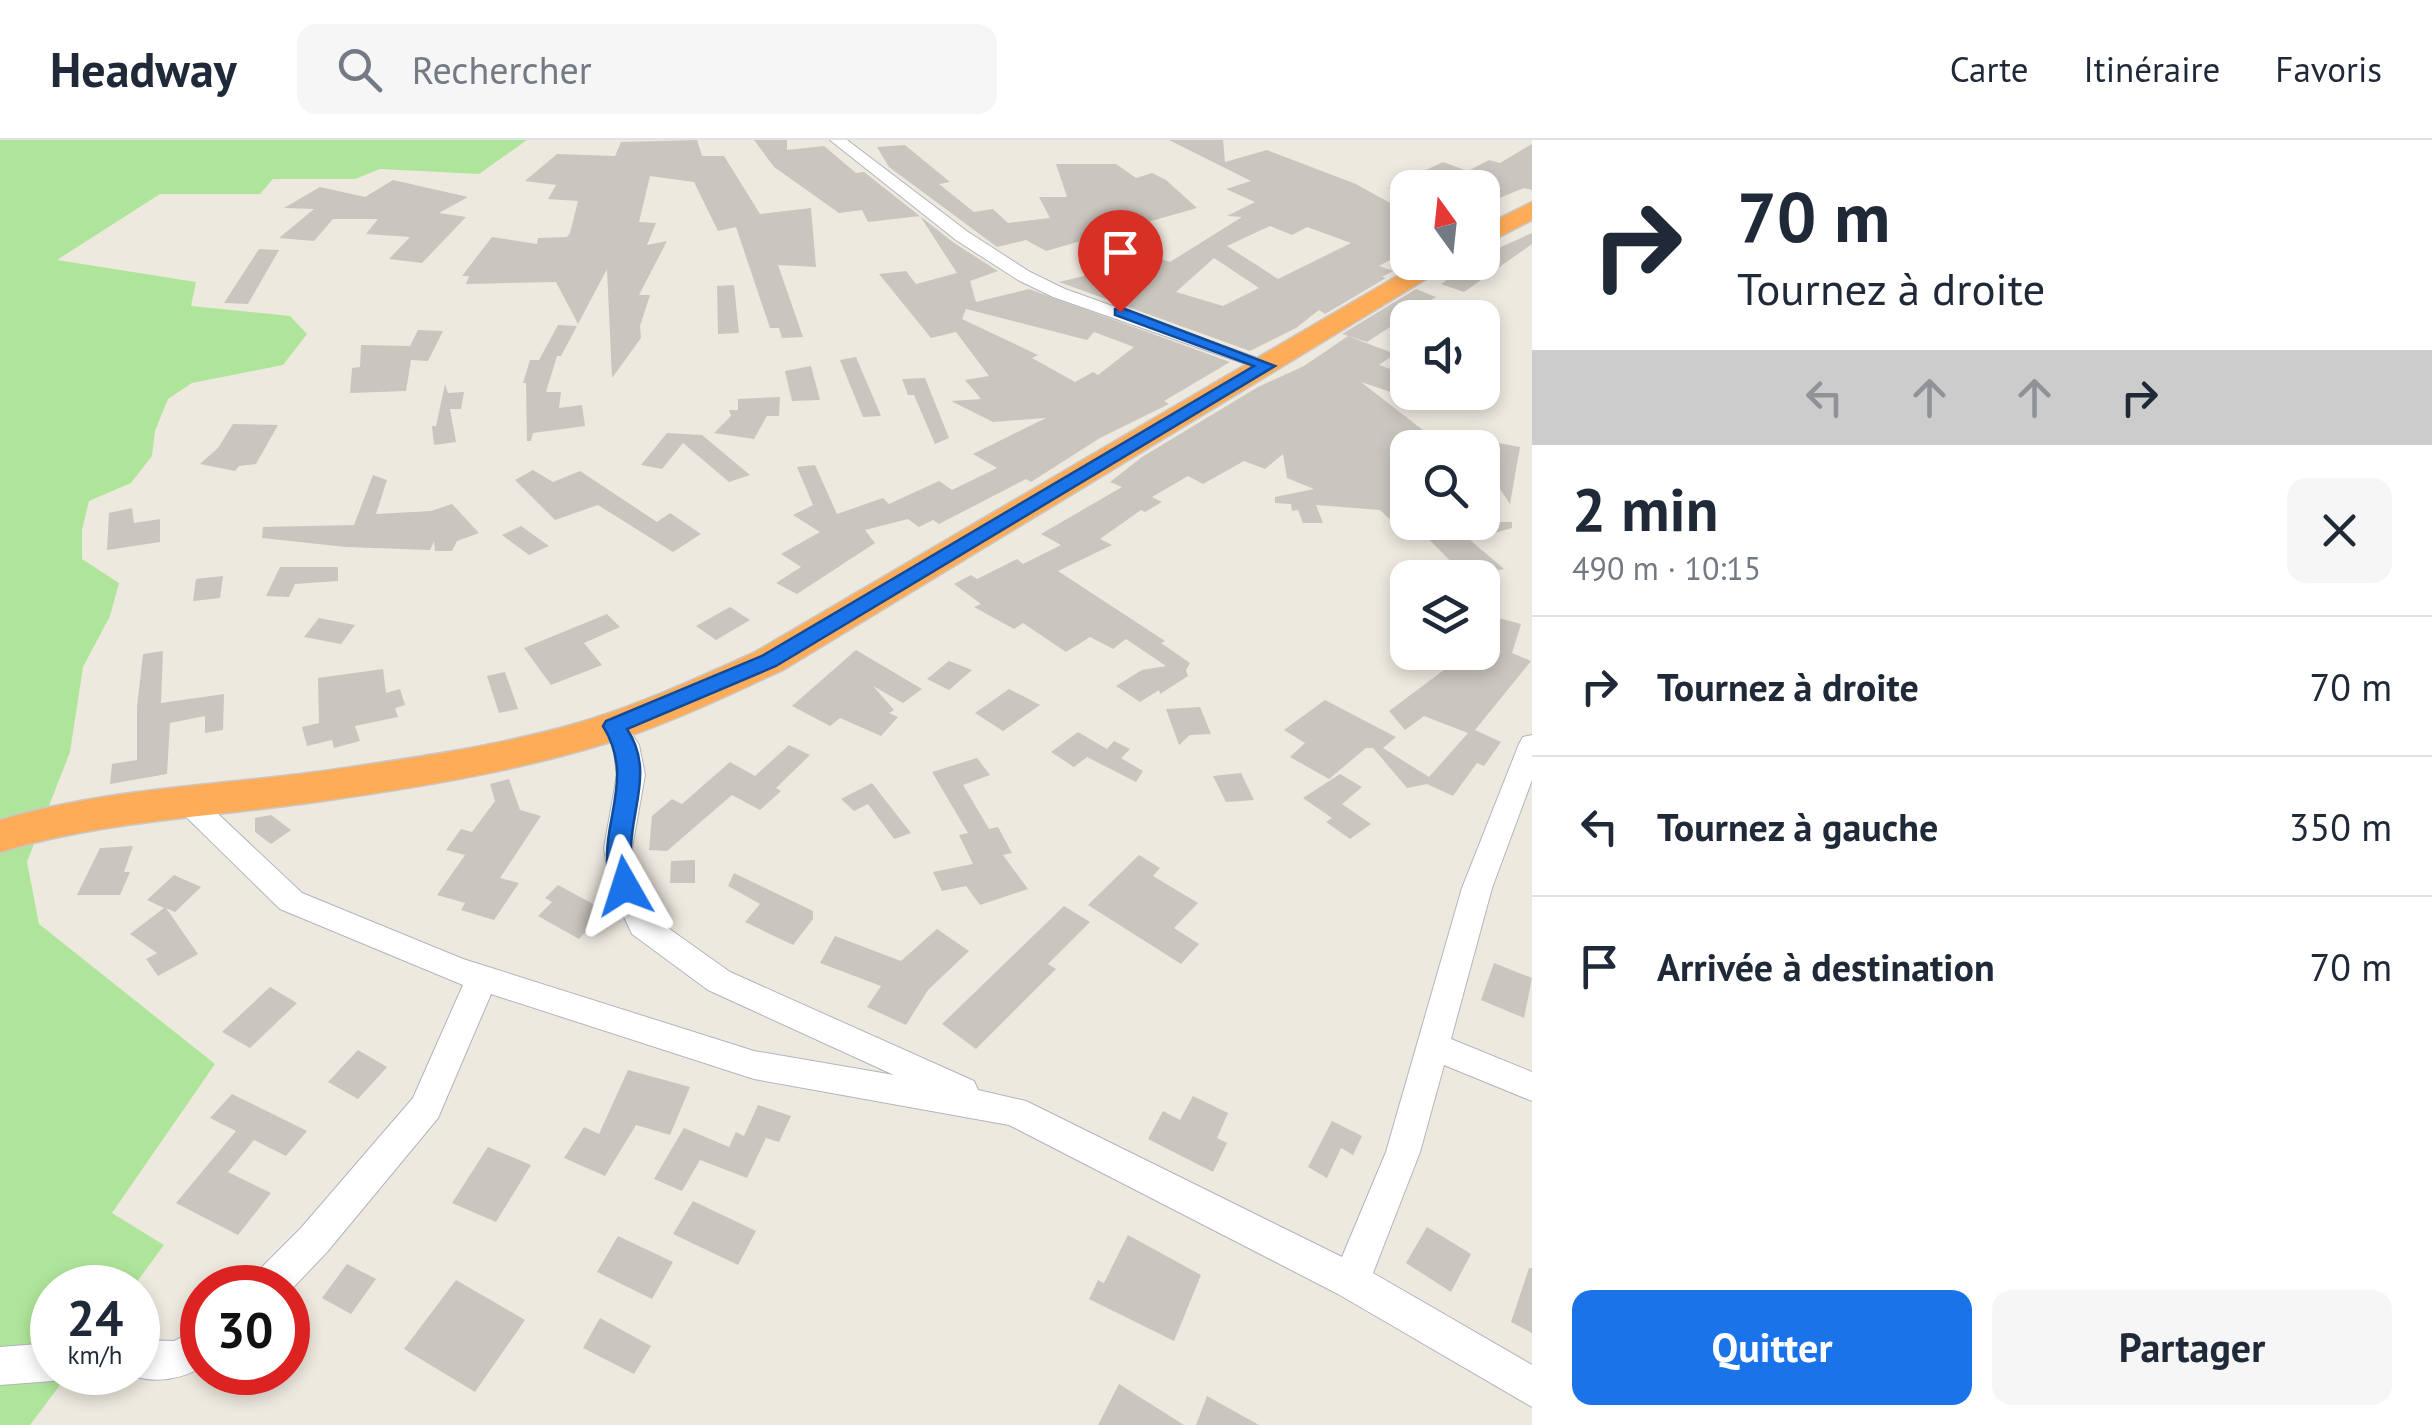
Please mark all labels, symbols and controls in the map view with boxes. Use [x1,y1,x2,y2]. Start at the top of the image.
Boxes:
search box [297,24,997,114]
text: Headway [50,38,237,100]
icon: search [332,42,387,97]
text: Rechercher [412,45,592,94]
text: Carte [1950,46,2029,92]
text: Itinéraire [2084,46,2220,92]
text: Favoris [2275,46,2382,92]
north arrow [1390,170,1500,280]
map controls [1390,170,1500,670]
text: 70 m [1737,171,1890,261]
icon: right [1572,180,1702,310]
pin [1078,210,1163,313]
icon: arrive [1093,225,1148,280]
text: Tournez à droite [1737,259,2045,317]
button: sound [1390,300,1500,410]
icon: left [1797,370,1852,425]
icon: ahead [1902,370,1957,425]
icon: ahead [2007,370,2062,425]
icon: right [2112,370,2167,425]
button: search [1390,430,1500,540]
text: 2 min [1572,470,1718,548]
button: close [2287,478,2392,583]
text: 490 m · 10:15 [1572,547,1761,589]
button: layers [1390,560,1500,670]
icon: right [1572,659,1627,714]
text: Tournez à droite [1657,662,1919,711]
text: 70 m [2310,662,2392,711]
icon: left [1572,799,1627,854]
text: Tournez à gauche [1657,802,1938,851]
text: 350 m [2289,802,2392,851]
position arrow [573,834,677,938]
icon: arrive [1572,939,1627,994]
text: Arrivée à destination [1657,942,1995,991]
text: 70 m [2310,942,2392,991]
speed limit sign: 30 [180,1265,310,1395]
text: 24 [67,1285,123,1350]
button: Quitter [1572,1290,1972,1405]
button: Partager [1992,1290,2392,1405]
text: km/h [68,1339,122,1371]

